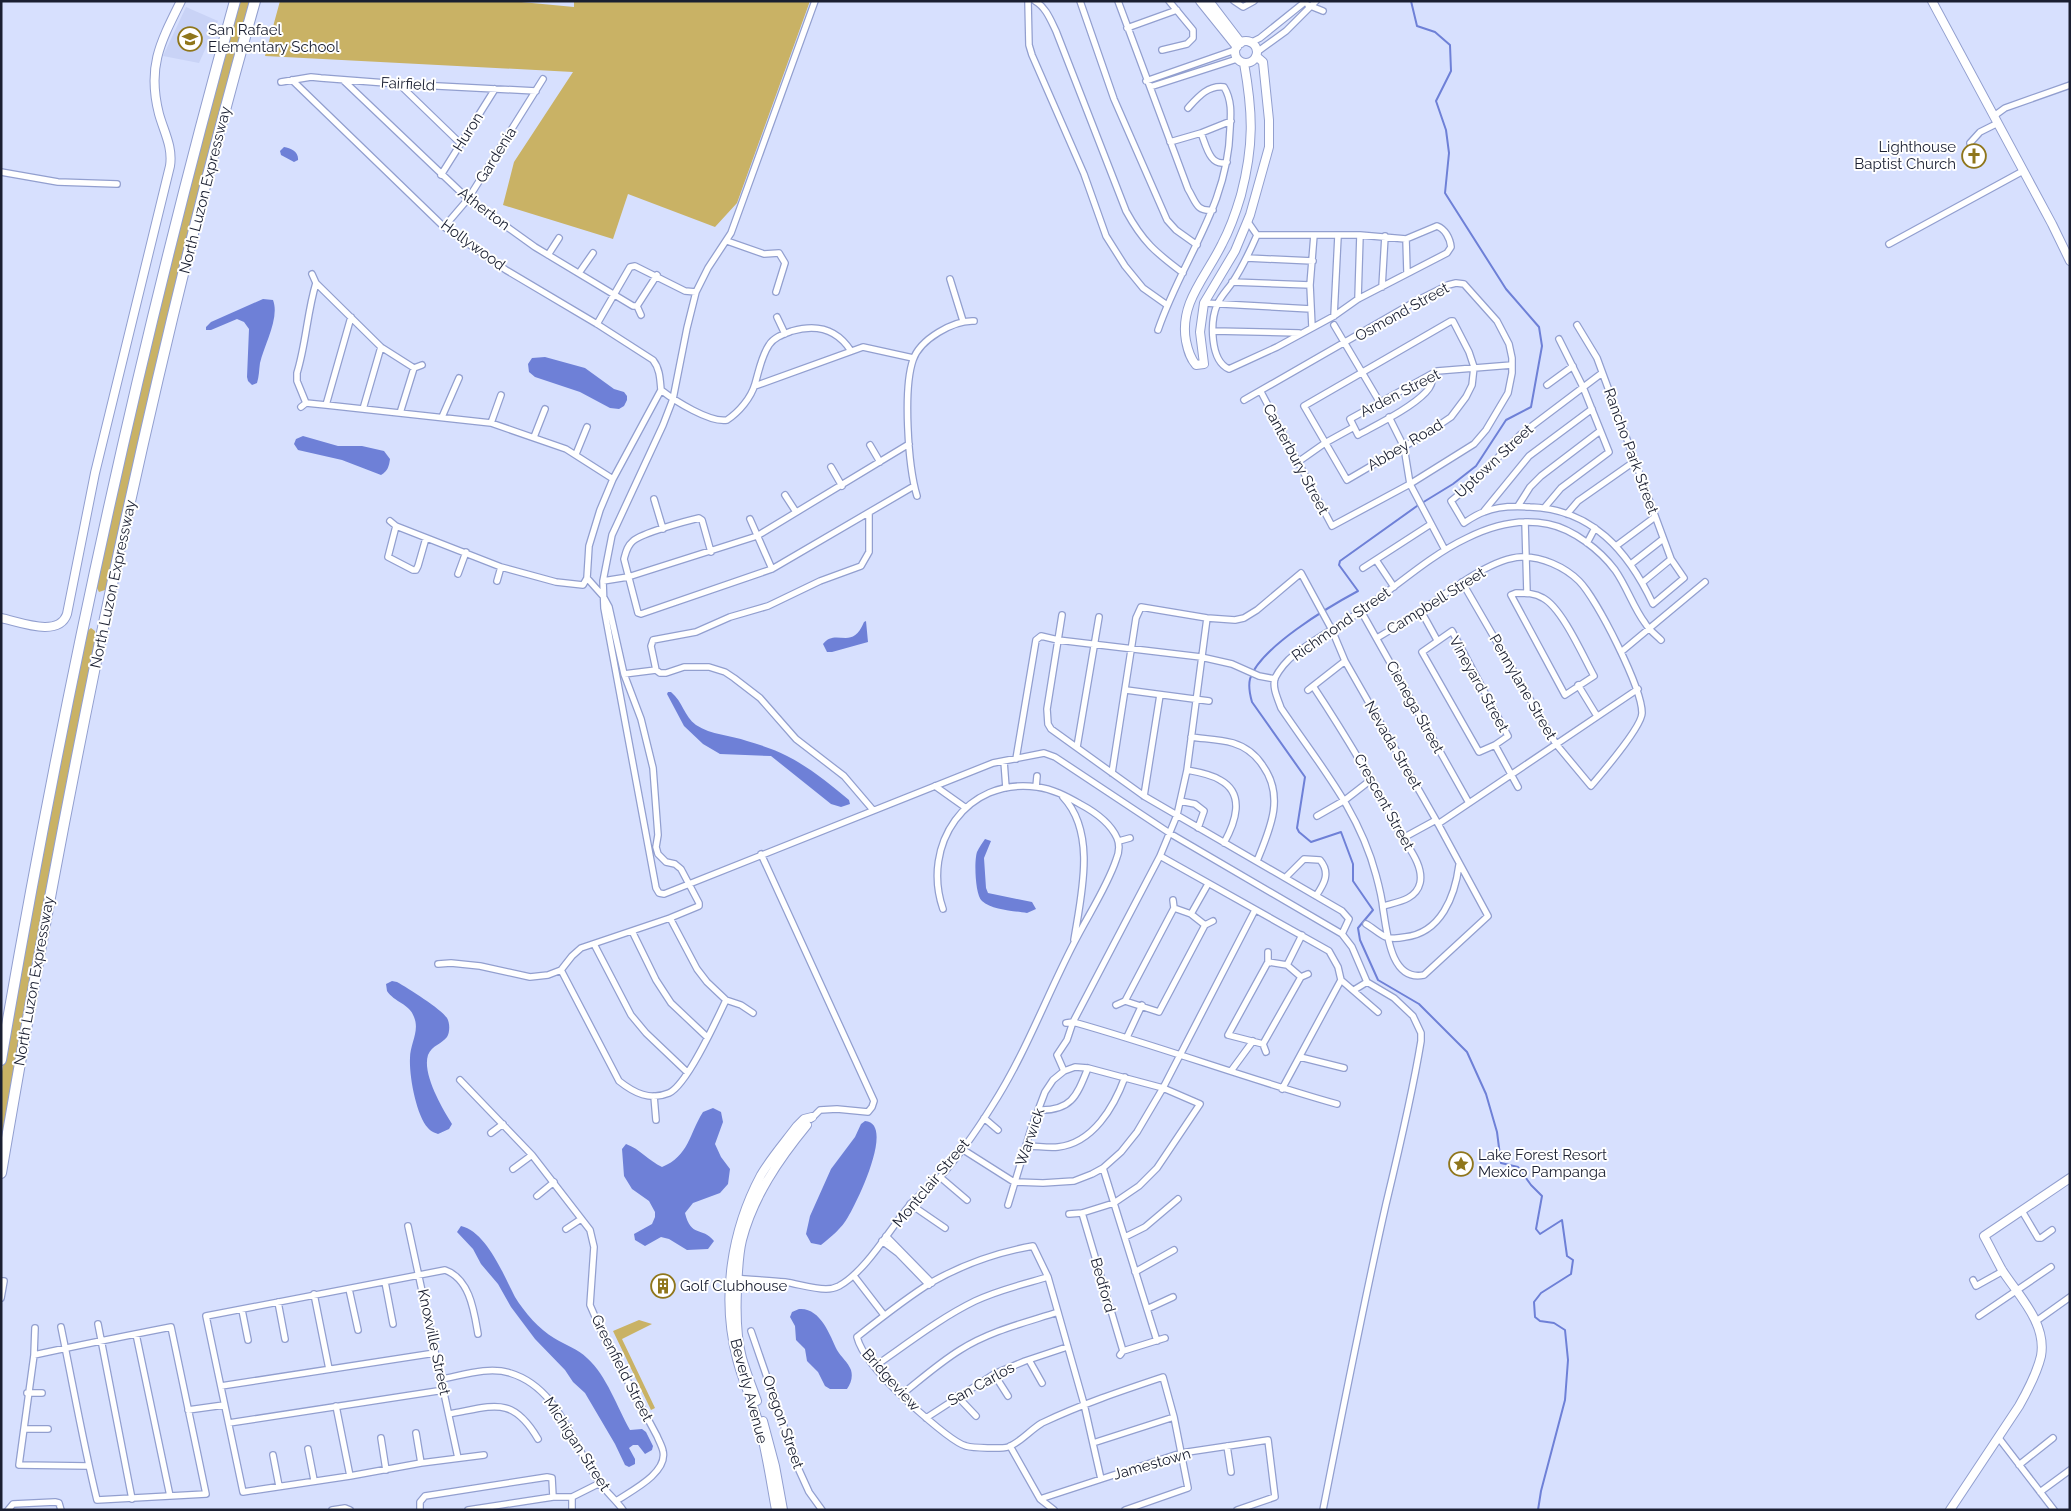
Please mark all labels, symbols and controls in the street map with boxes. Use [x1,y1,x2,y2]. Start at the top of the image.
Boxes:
place label: San Rafael Elementary School [208,21,340,56]
school or university icon: San Rafael Elementary School [177,26,203,52]
street label: Fairfield [380,74,436,94]
street label: North Luzon Expressway [175,104,235,276]
street label: Huron [449,109,487,155]
street label: Gardenia [472,124,520,186]
place label: Lighthouse Baptist Church [1854,138,1956,173]
church icon: Lighthouse Baptist Church [1961,143,1987,169]
street label: Atherton [455,184,513,234]
street label: Hollywood [437,216,509,274]
street label: Osmond Street [1352,279,1452,345]
street label: Arden Street [1357,365,1443,421]
street label: Rancho Park Street [1600,386,1662,516]
street label: Canterbury Street [1259,401,1333,517]
street label: Abbey Road [1364,415,1446,475]
street label: Uptown Street [1451,420,1537,502]
street label: North Luzon Expressway [86,498,140,670]
street label: Campbell Street [1383,564,1489,638]
street label: Richmond Street [1288,583,1394,665]
street label: Pennylane Street [1486,631,1560,743]
street label: Vineyard Street [1445,633,1513,735]
street label: Cienega Street [1382,658,1448,756]
street label: Nevada Street [1360,698,1426,792]
street label: Crescent Street [1350,751,1418,853]
street label: North Luzon Expressway [10,895,58,1067]
street label: Warwick [1012,1106,1048,1168]
street label: Montclair Street [889,1135,973,1231]
place label: Lake Forest Resort Mexico Pampanga [1478,1146,1607,1181]
place icon: Lake Forest Resort Mexico Pampanga [1448,1151,1474,1177]
street label: Bedford [1087,1256,1119,1314]
building icon: Golf Clubhouse [650,1273,676,1299]
place label: Golf Clubhouse [680,1277,788,1295]
street label: Knoxville Street [414,1287,454,1397]
street label: Greenfield Street [587,1312,657,1424]
street label: Beverly Avenue [726,1337,772,1446]
street label: Bridgeview [858,1345,924,1415]
street label: San Carlos [944,1358,1018,1410]
street label: Oregon Street [759,1373,807,1471]
street label: Michigan Street [540,1394,614,1494]
street label: Jamestown [1111,1444,1193,1484]

